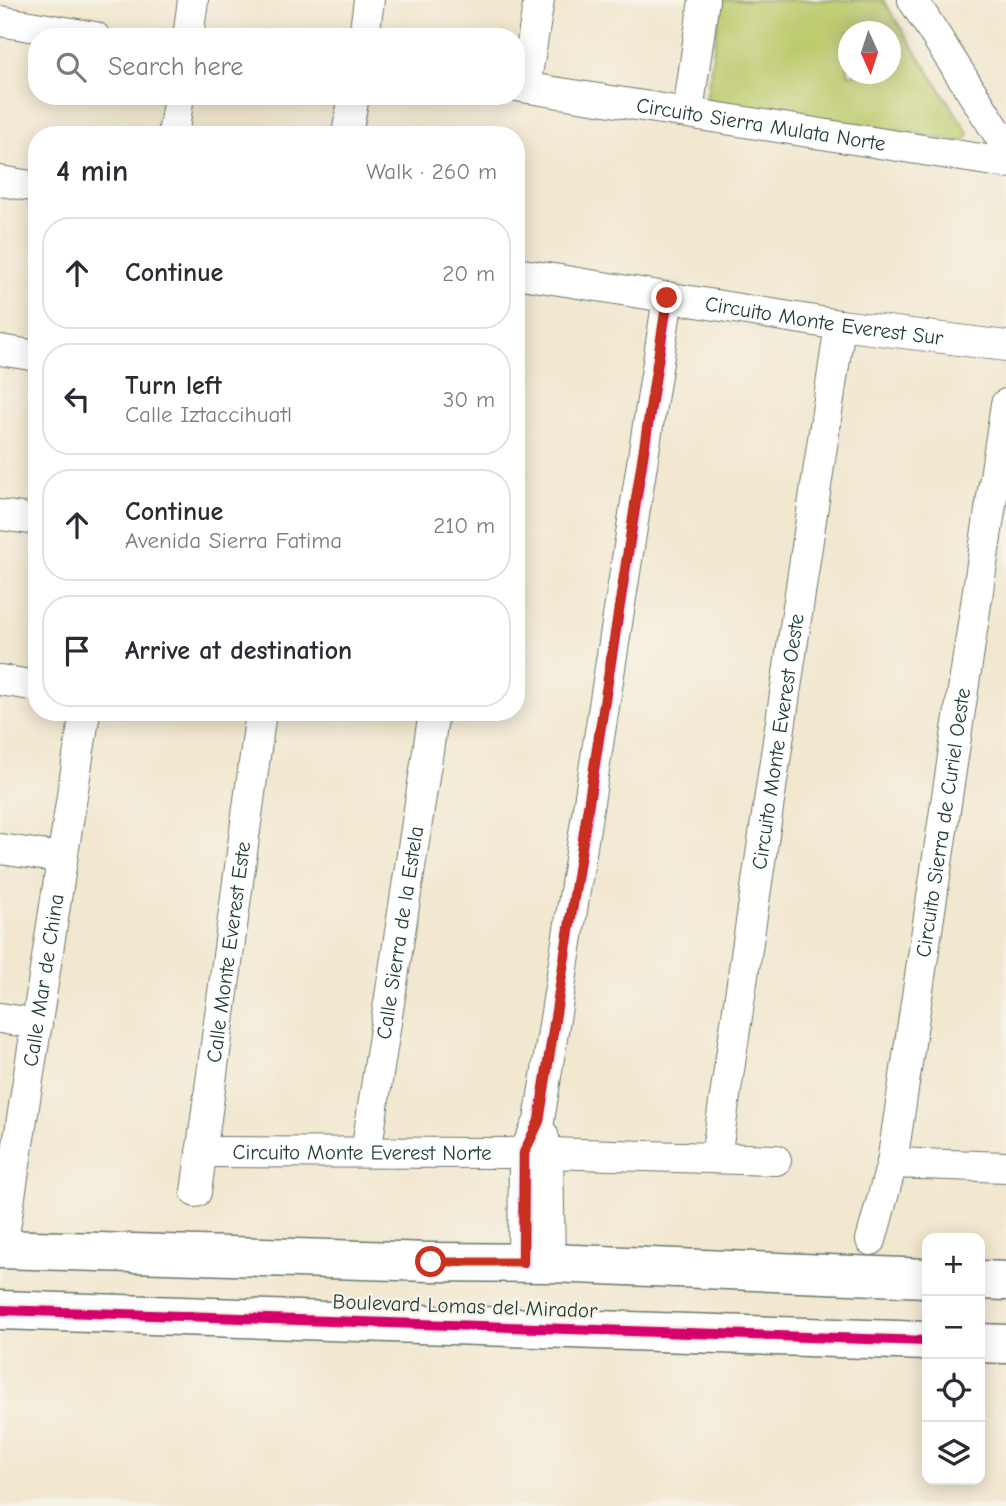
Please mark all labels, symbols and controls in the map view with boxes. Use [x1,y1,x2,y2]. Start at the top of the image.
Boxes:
north arrow [838,21,901,84]
search box [28,28,525,105]
icon: search [52,48,90,86]
text: Search here [108,52,243,82]
street label: Circuito Sierra Mulata Norte [635,93,887,156]
text: 4 min [56,154,128,189]
text: Walk · 260 m [366,158,497,185]
icon: ahead [58,254,96,292]
text: Continue [125,258,223,288]
text: 20 m [442,260,495,287]
route end [651,282,682,313]
street label: Circuito Monte Everest Sur [703,292,945,350]
text: Turn left [125,371,222,401]
icon: left [58,380,96,418]
text: 30 m [443,386,495,413]
text: Calle Iztaccihuatl [125,401,292,428]
text: Continue [125,497,223,527]
icon: ahead [58,506,96,544]
text: 210 m [433,512,495,539]
text: Avenida Sierra Fatima [125,527,342,554]
street label: Circuito Monte Everest Oeste [747,612,809,871]
icon: arrive [58,632,96,670]
text: Arrive at destination [125,636,352,666]
street label: Circuito Sierra de Curiel Oeste [911,686,975,959]
street label: Calle Sierra de la Estela [372,824,428,1041]
street label: Calle Monte Everest Este [202,840,255,1064]
street label: Calle Mar de China [18,892,69,1068]
street label: Circuito Monte Everest Norte [233,1140,491,1165]
map controls [922,1233,985,1485]
button: + [922,1233,985,1296]
route start [415,1246,446,1277]
street label: Boulevard Lomas del Mirador [332,1289,599,1323]
button: − [922,1296,985,1359]
button: locate [922,1359,985,1422]
button: layers [922,1422,985,1485]

